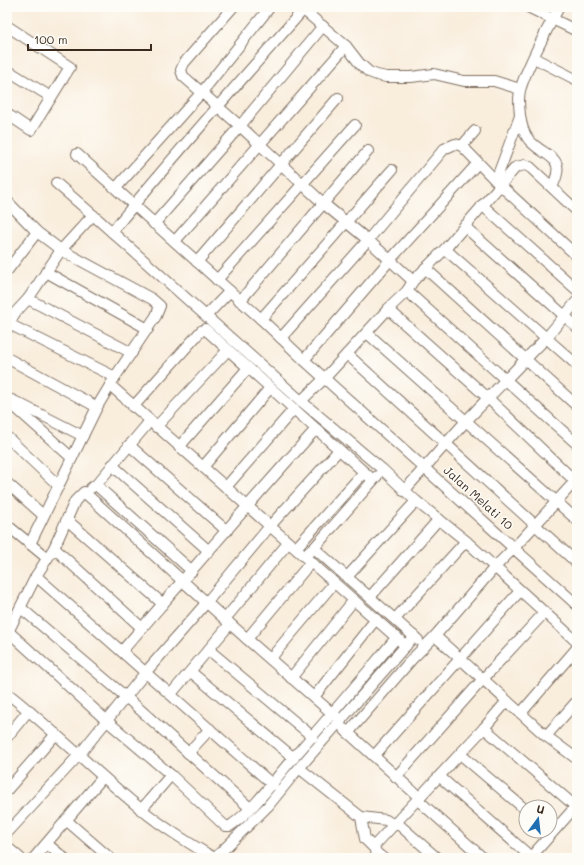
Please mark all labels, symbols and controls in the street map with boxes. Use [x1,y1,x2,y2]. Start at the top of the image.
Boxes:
scale bar [28,26,151,52]
text: 100 m [34,31,68,47]
street label: Jalan Melati 10 [441,462,517,533]
north arrow [518,799,558,839]
text: U [535,801,546,817]

